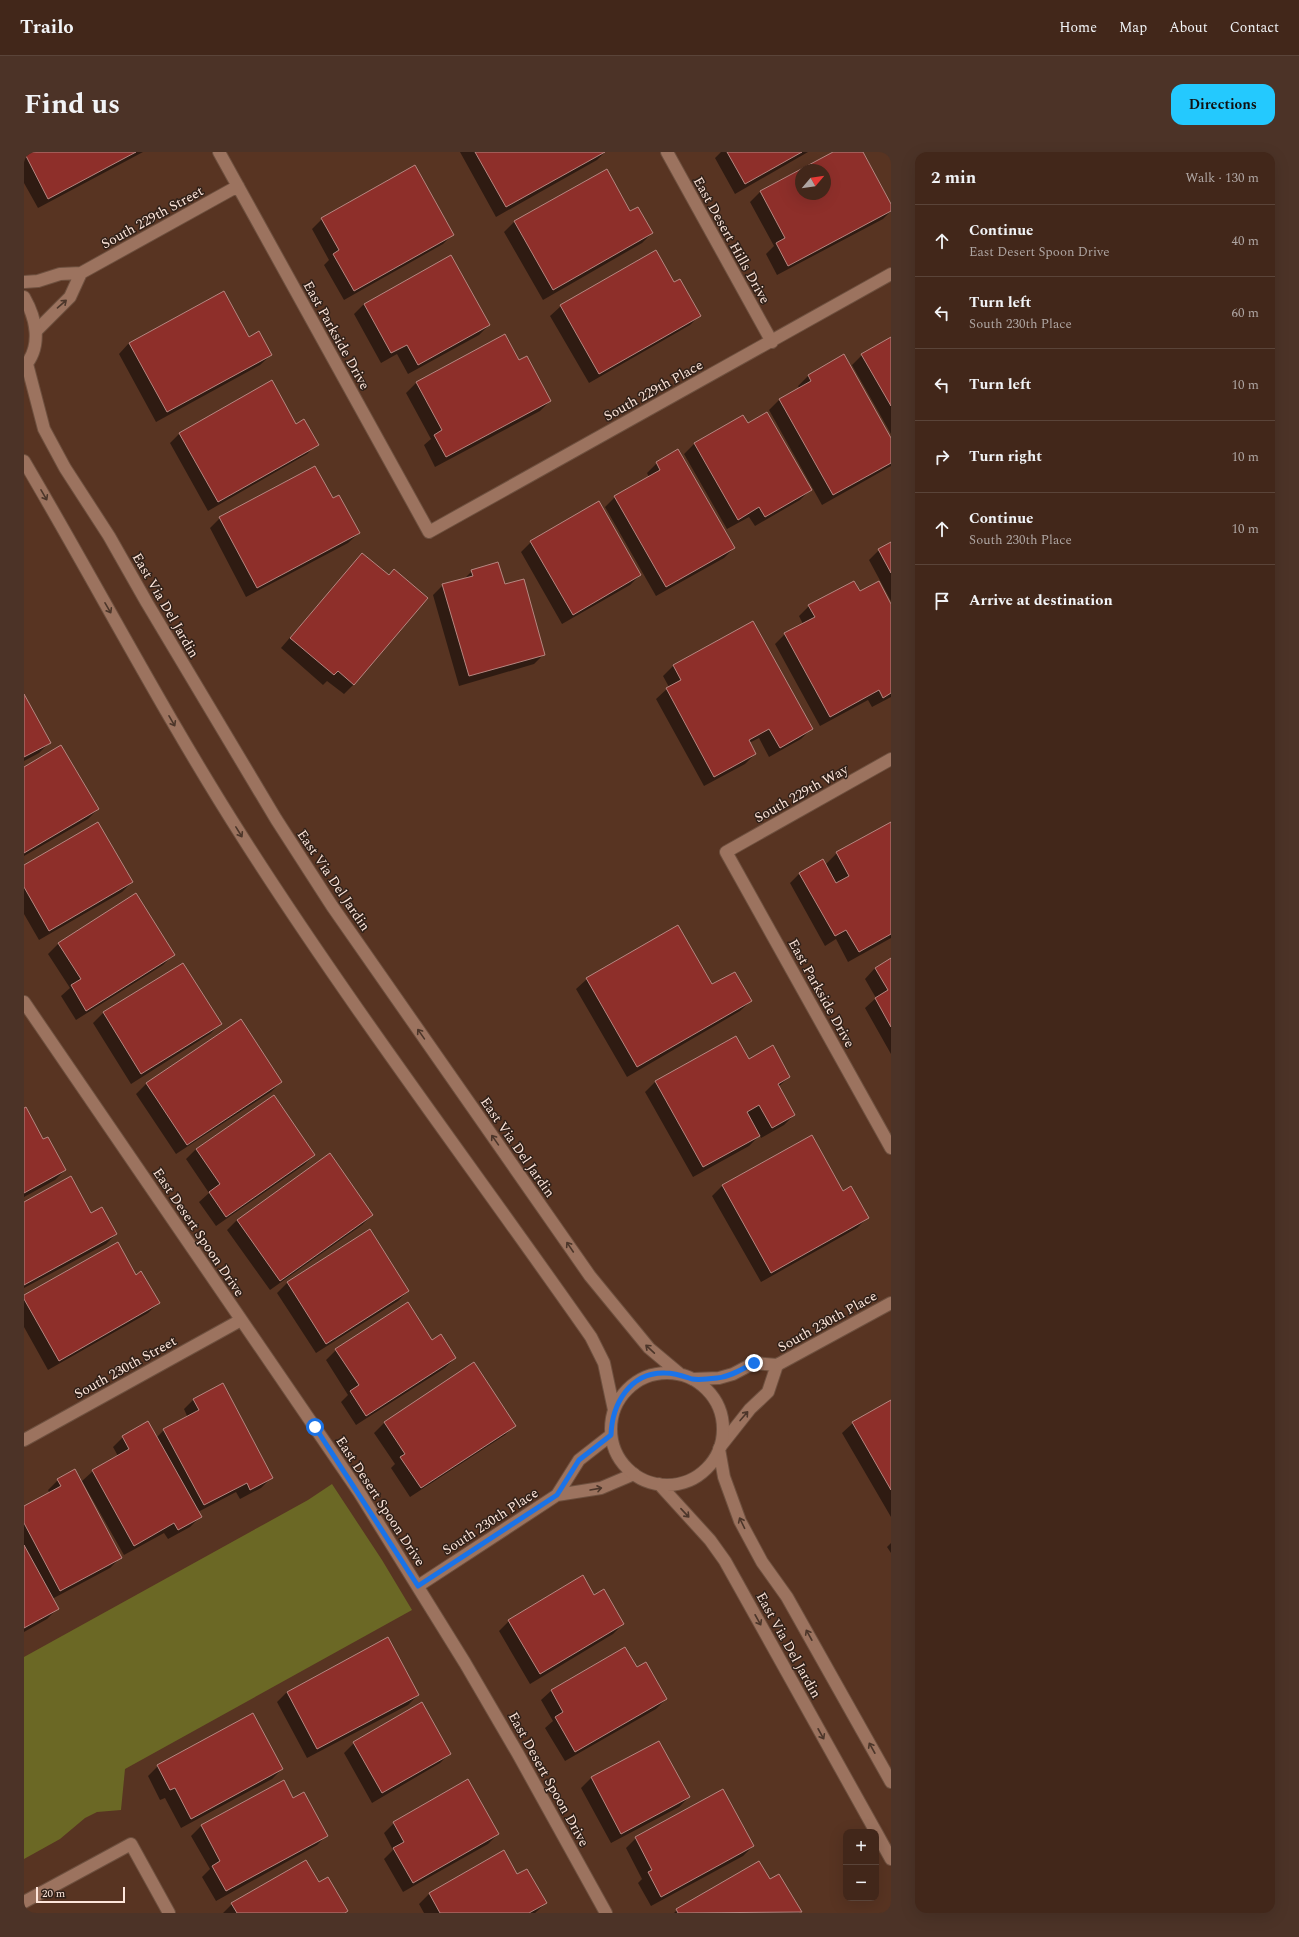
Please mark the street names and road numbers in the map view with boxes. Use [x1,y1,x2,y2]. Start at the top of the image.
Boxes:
street label: East Desert Hills Drive [688,173,775,308]
street label: South 229th Street [97,181,207,254]
street label: East Parkside Drive [298,277,375,394]
street label: South 229th Place [600,354,707,426]
street label: East Via Del Jardin [127,549,204,662]
street label: South 229th Way [751,758,853,828]
street label: East Via Del Jardin [292,825,375,935]
street label: East Parkside Drive [783,935,860,1052]
street label: East Via Del Jardin [475,1093,560,1202]
street label: East Desert Spoon Drive [148,1164,250,1301]
street label: South 230th Place [774,1285,881,1357]
street label: South 230th Street [70,1331,180,1404]
street label: East Desert Spoon Drive [331,1432,431,1571]
street label: South 230th Place [438,1482,543,1560]
street label: East Via Del Jardin [751,1588,826,1702]
street label: East Desert Spoon Drive [503,1708,595,1851]

